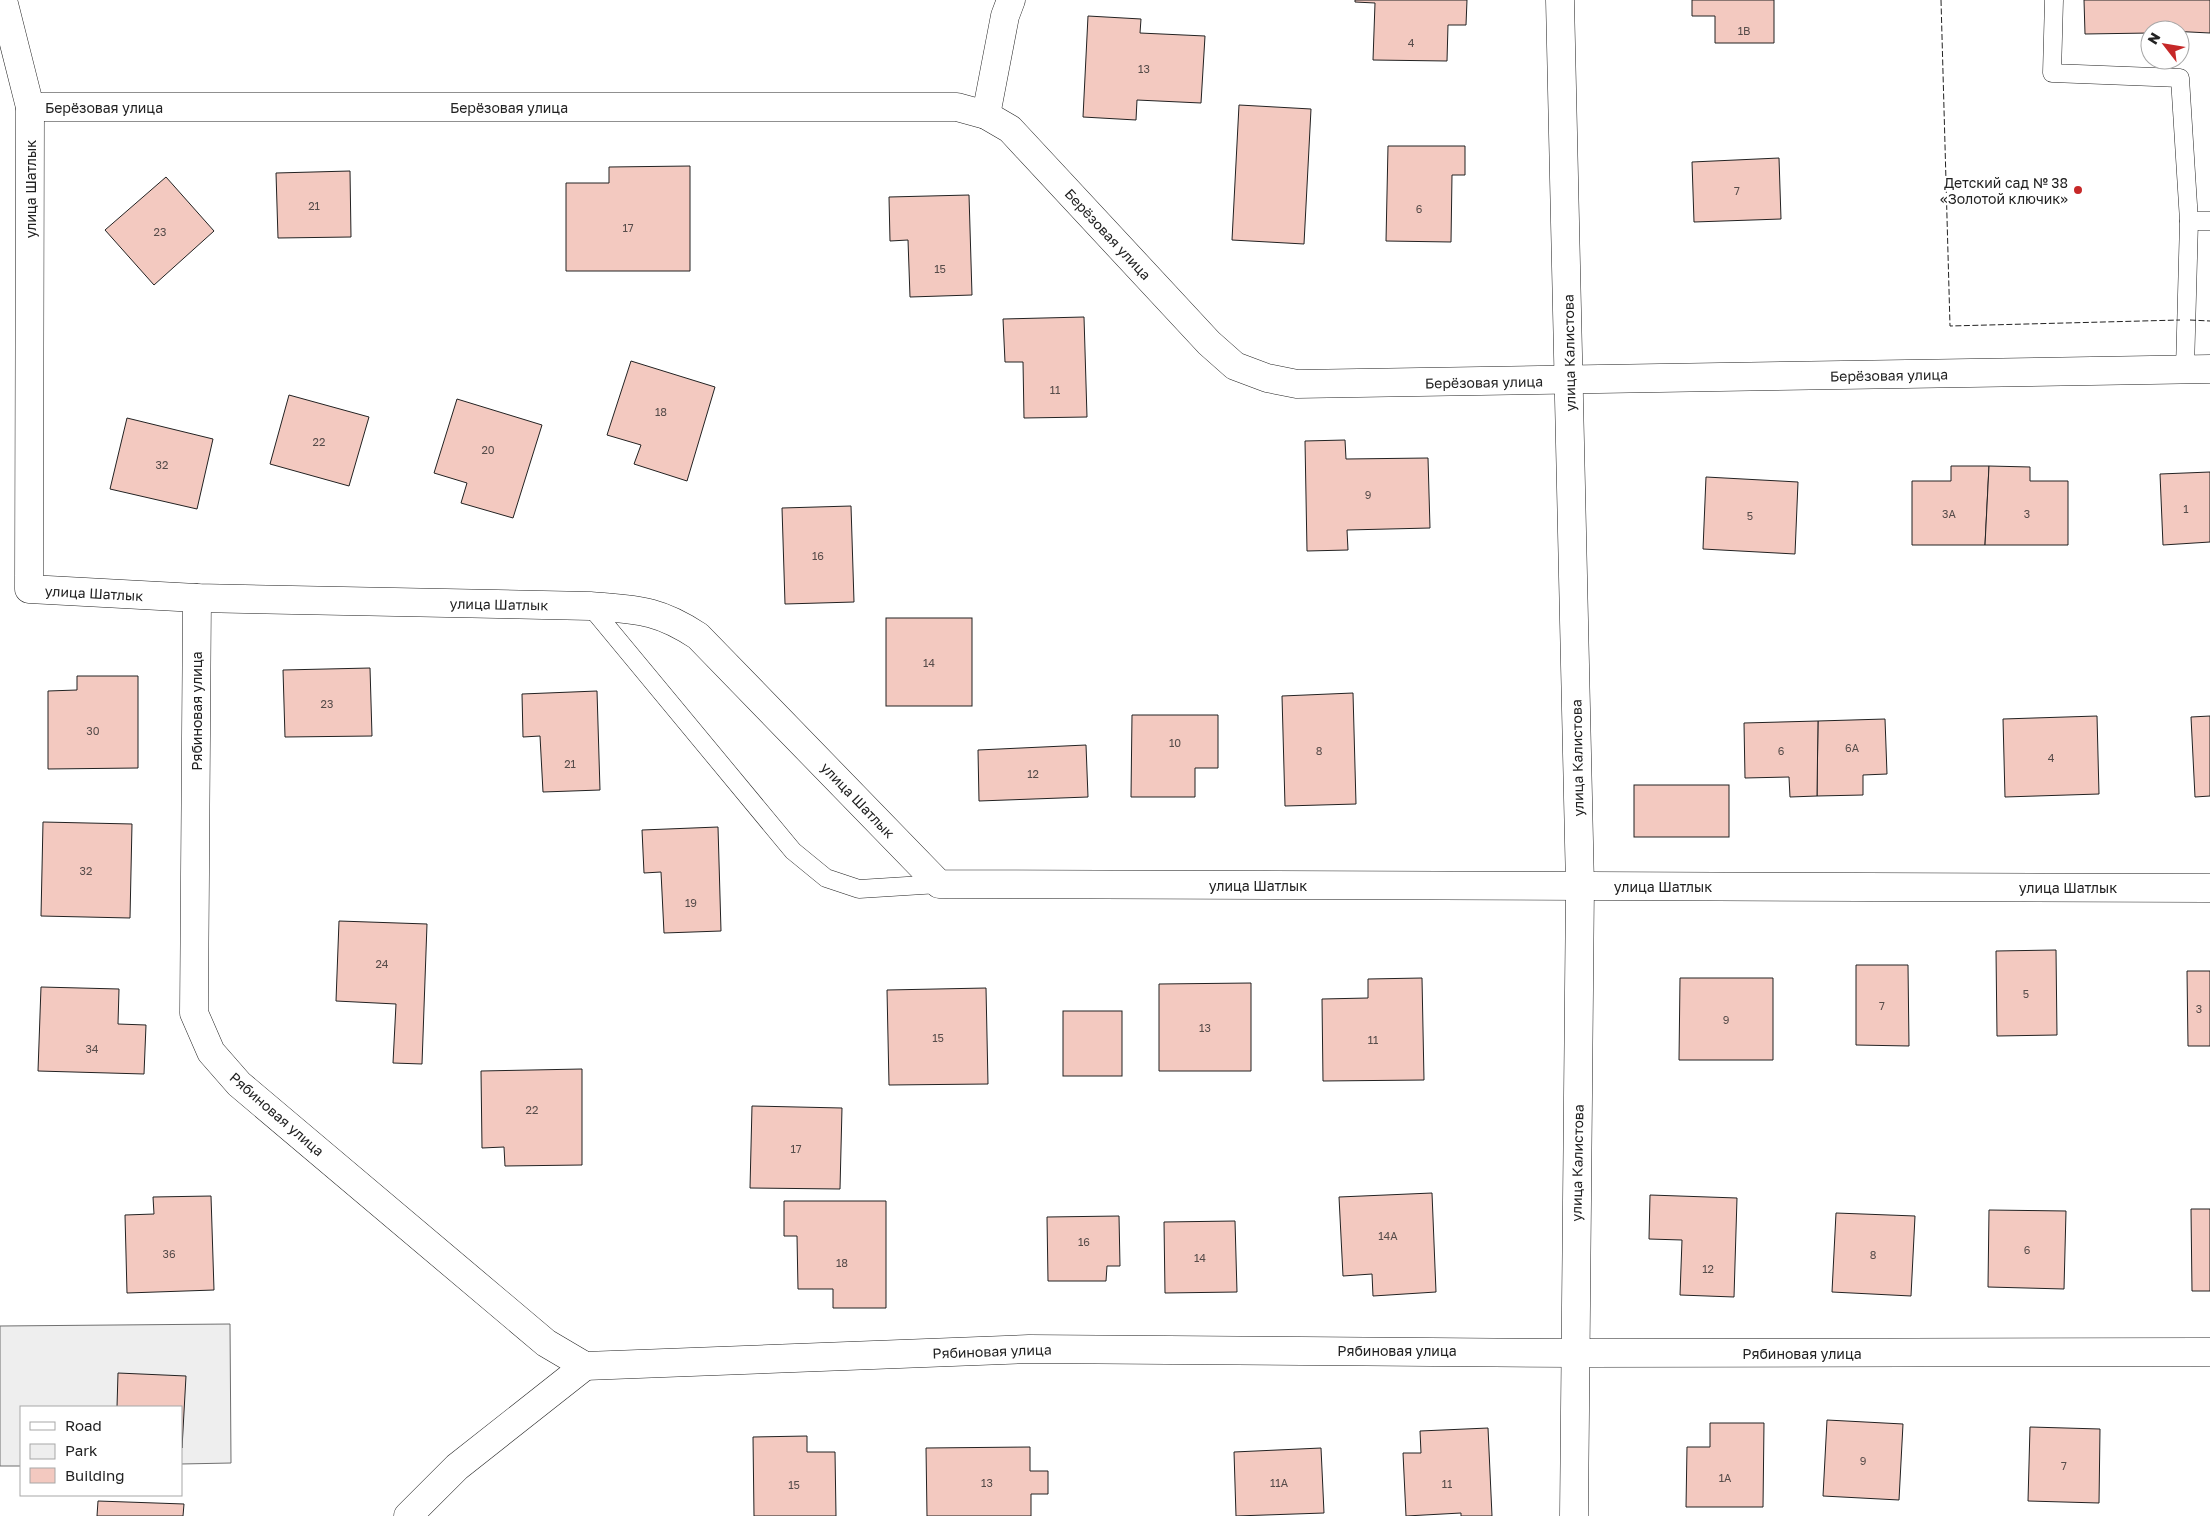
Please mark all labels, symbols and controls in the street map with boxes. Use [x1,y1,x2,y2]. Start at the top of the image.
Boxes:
north arrow [2140,20,2190,70]
house number: 1В [1738,24,1750,37]
text: N [2143,29,2163,47]
house number: 4 [1408,36,1415,49]
house number: 13 [1138,62,1150,75]
street label: Берёзовая улица [45,99,163,116]
street label: Берёзовая улица [450,99,568,116]
street label: улица Шатлык [22,140,39,238]
place label: Детский сад № 38 «Золотой ключик» [1940,174,2068,207]
house number: 7 [1734,184,1740,197]
marker: Детский сад № 38 «Золотой ключик» [2072,184,2084,196]
street label: Берёзовая улица [1061,185,1155,283]
house number: 21 [308,199,320,212]
house number: 6 [1416,202,1423,215]
house number: 17 [622,221,634,234]
house number: 23 [154,225,166,238]
house number: 15 [934,262,946,275]
street label: улица Калистова [1559,294,1579,412]
street label: Берёзовая улица [1830,365,1948,385]
street label: Берёзовая улица [1425,372,1543,392]
house number: 11 [1050,383,1060,396]
house number: 18 [655,405,667,418]
house number: 22 [313,435,325,448]
house number: 20 [481,443,495,456]
house number: 32 [156,458,168,471]
house number: 9 [1365,488,1371,501]
house number: 1 [2183,502,2189,515]
house number: 3А [1942,507,1957,520]
house number: 3 [2024,507,2030,520]
house number: 5 [1747,509,1753,522]
house number: 16 [812,549,824,562]
street label: улица Шатлык [44,582,144,604]
street label: улица Шатлык [450,595,548,613]
street label: Рябиновая улица [188,651,205,771]
house number: 14 [923,656,935,669]
house number: 23 [321,697,333,710]
street label: улица Калистова [1567,699,1587,817]
house number: 30 [86,724,100,737]
house number: 10 [1169,736,1181,749]
house number: 6А [1845,741,1860,754]
house number: 8 [1316,744,1323,757]
house number: 6 [1778,744,1785,757]
house number: 4 [2048,751,2055,764]
house number: 21 [564,757,576,770]
street label: улица Шатлык [818,759,898,841]
house number: 12 [1027,767,1039,780]
house number: 32 [80,864,92,877]
street label: улица Шатлык [1209,877,1307,894]
street label: улица Шатлык [1614,878,1712,895]
street label: улица Шатлык [2019,879,2117,896]
house number: 19 [685,896,697,909]
house number: 24 [375,957,389,970]
house number: 5 [2023,987,2029,1000]
house number: 7 [1879,999,1885,1012]
house number: 3 [2196,1002,2202,1015]
house number: 9 [1723,1013,1729,1026]
house number: 13 [1199,1021,1211,1034]
house number: 15 [932,1031,944,1044]
house number: 11 [1368,1033,1378,1046]
house number: 34 [85,1042,99,1055]
street label: Рябиновая улица [226,1068,328,1160]
house number: 22 [526,1103,538,1116]
street label: улица Калистова [1567,1104,1587,1222]
house number: 17 [790,1142,802,1155]
house number: 14А [1378,1229,1398,1242]
house number: 16 [1078,1235,1090,1248]
house number: 6 [2024,1243,2031,1256]
house number: 36 [162,1247,176,1260]
house number: 8 [1870,1248,1877,1261]
house number: 14 [1194,1251,1206,1264]
house number: 18 [836,1256,848,1269]
house number: 12 [1702,1262,1714,1275]
street label: Рябиновая улица [932,1340,1052,1362]
street label: Рябиновая улица [1337,1342,1457,1359]
street label: Рябиновая улица [1742,1345,1862,1362]
legend [20,1406,182,1496]
text: Road [65,1416,102,1434]
text: Park [65,1441,98,1459]
house number: 9 [1860,1454,1866,1467]
house number: 7 [2061,1459,2067,1472]
text: Building [65,1466,125,1484]
house number: 1А [1719,1471,1732,1484]
house number: 13 [981,1476,993,1489]
house number: 11А [1270,1476,1289,1489]
house number: 11 [1442,1477,1452,1490]
house number: 15 [788,1478,800,1491]

